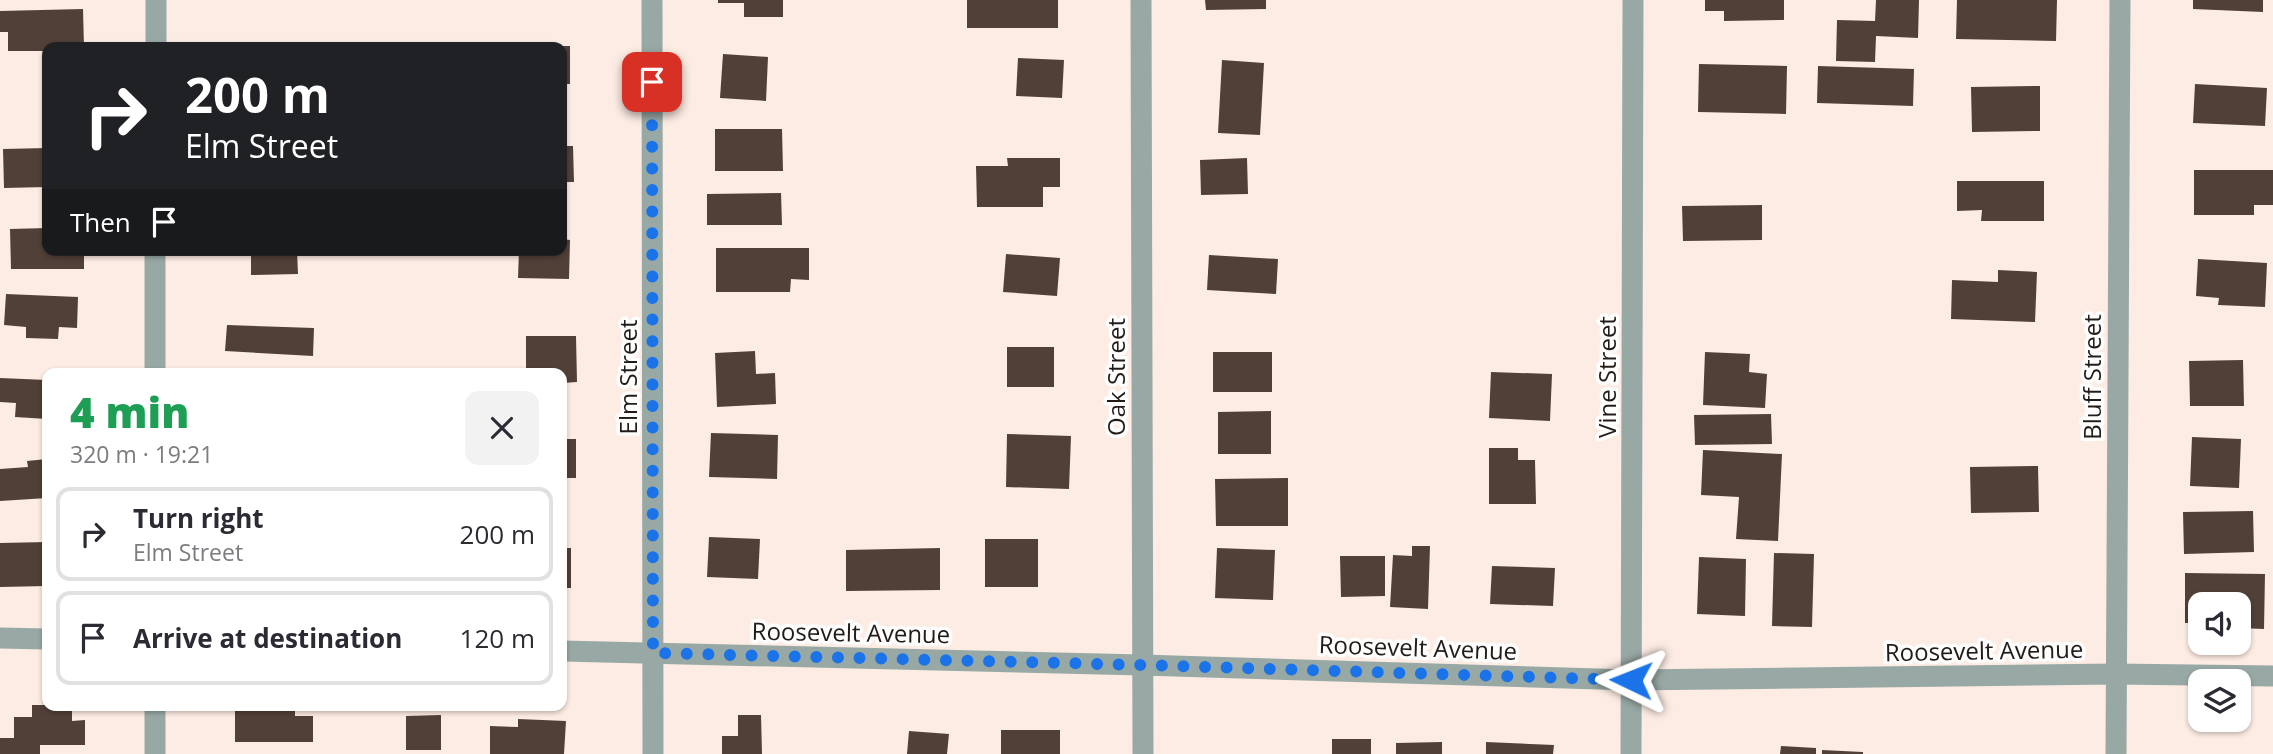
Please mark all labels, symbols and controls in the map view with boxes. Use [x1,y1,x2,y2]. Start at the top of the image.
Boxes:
pin [622,52,682,112]
text: 200 m [185,61,330,127]
icon: arrive [633,63,671,101]
icon: right [70,70,161,161]
text: Elm Street [185,124,338,167]
icon: arrive [145,203,183,241]
text: Then [70,204,131,240]
street label: Bluff Street [2075,314,2108,440]
street label: Vine Street [1590,316,1623,438]
street label: Oak Street [1099,318,1132,436]
street label: Elm Street [611,320,644,434]
text: 4 min [70,383,189,440]
button: close [465,391,539,465]
text: 320 m · 19:21 [70,438,213,470]
text: Turn right [133,500,264,536]
icon: right [74,515,112,553]
text: 200 m [460,516,535,552]
text: Elm Street [133,536,243,568]
map controls [2188,592,2251,732]
button: sound [2188,592,2251,655]
street label: Roosevelt Avenue [751,614,951,650]
icon: arrive [74,619,112,657]
text: Arrive at destination [133,620,402,656]
text: 120 m [460,620,535,656]
street label: Roosevelt Avenue [1318,627,1518,667]
street label: Roosevelt Avenue [1884,632,2084,668]
position arrow [1594,643,1668,717]
button: layers [2188,669,2251,732]

